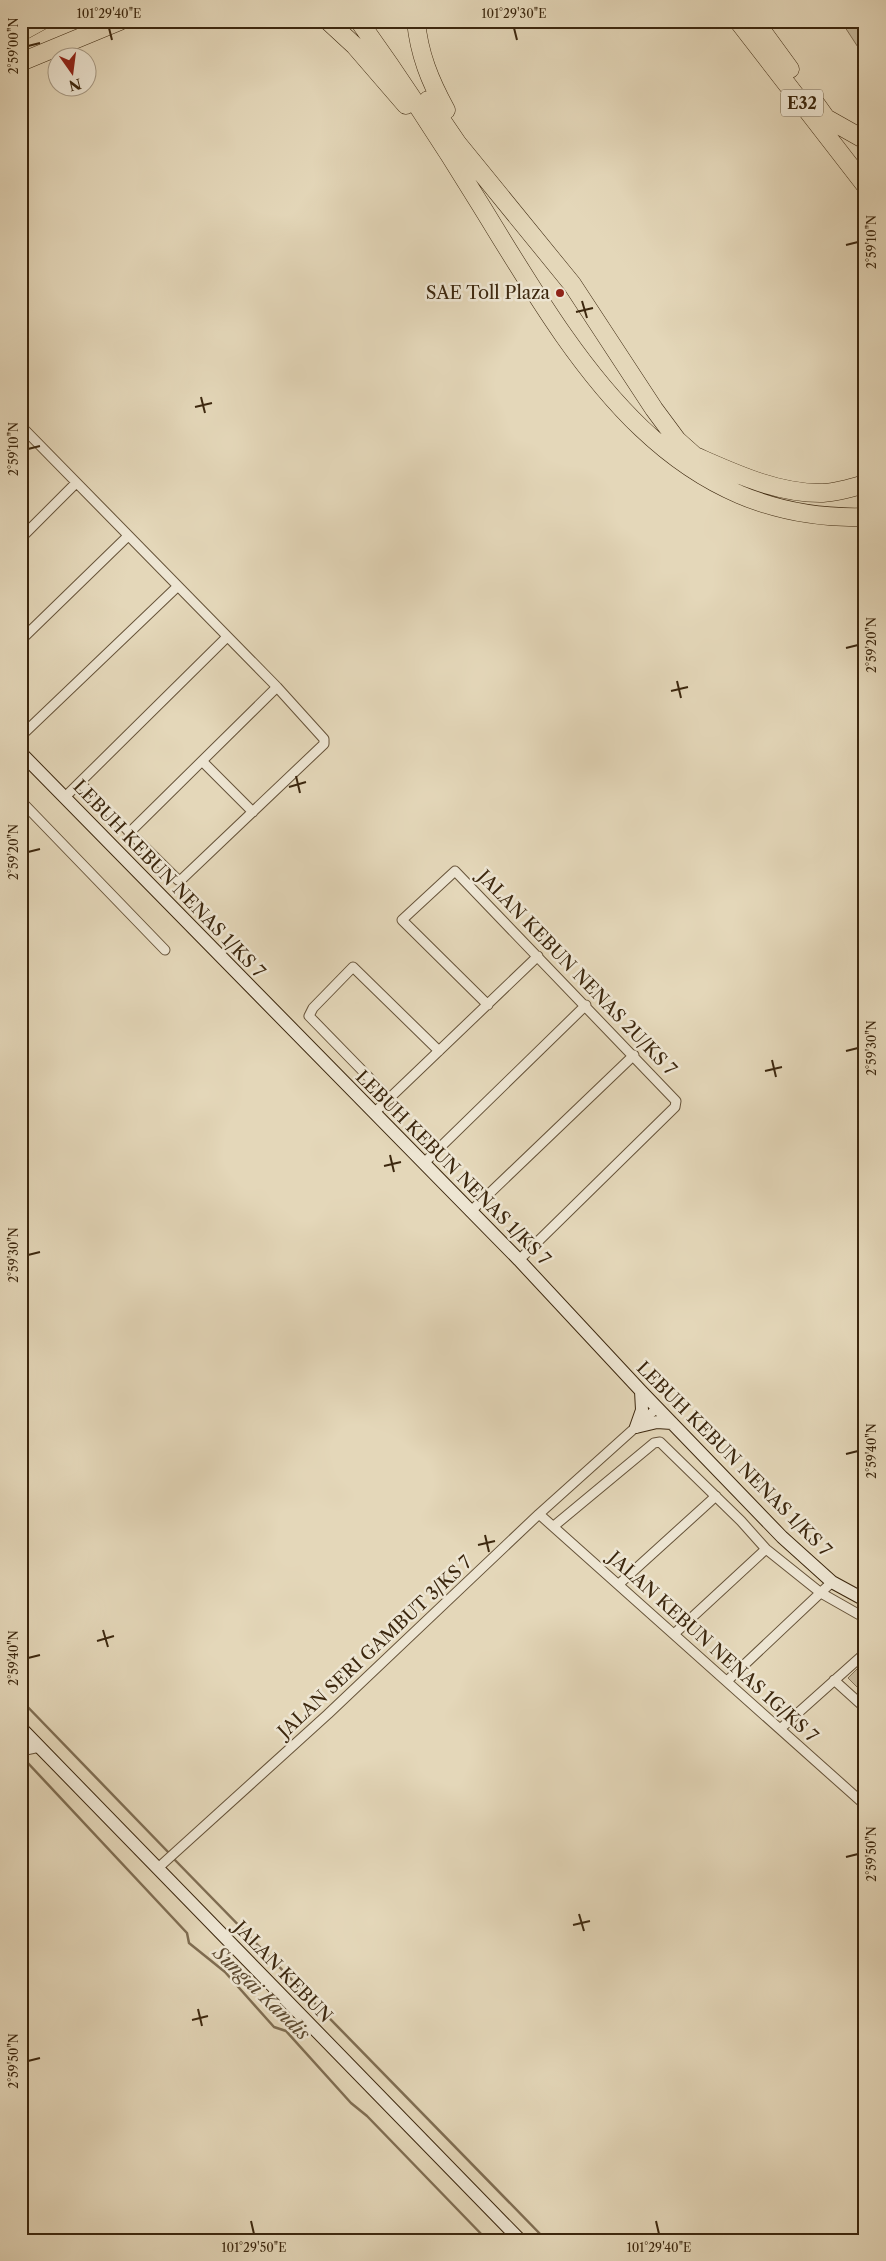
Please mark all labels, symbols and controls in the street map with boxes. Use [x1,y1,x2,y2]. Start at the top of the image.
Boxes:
text: 101°29'40"E [77,6,141,21]
text: 101°29'30"E [482,6,547,21]
text: 2°59'00"N [6,18,21,74]
north arrow [48,48,98,98]
text: N [67,74,83,95]
road number: E32 [781,90,823,116]
text: 2°59'10"N [864,215,879,269]
place label: SAE Toll Plaza [426,282,551,304]
marker: SAE Toll Plaza [554,287,566,299]
text: 2°59'10"N [6,422,21,476]
text: 2°59'20"N [864,617,879,673]
street label: LEBUH KEBUN NENAS 1/KS 7 [68,775,270,983]
text: 2°59'20"N [6,824,21,880]
street label: JALAN KEBUN NENAS 2U/KS 7 [471,864,681,1080]
text: 2°59'30"N [864,1020,879,1076]
street label: LEBUH KEBUN NENAS 1/KS 7 [351,1066,555,1270]
text: 2°59'30"N [6,1227,21,1283]
street label: LEBUH KEBUN NENAS 1/KS 7 [632,1357,836,1561]
text: 2°59'40"N [864,1423,879,1479]
street label: JALAN KEBUN NENAS 1G/KS 7 [601,1545,823,1747]
street label: JALAN SERI GAMBUT 3/KS 7 [271,1551,477,1745]
text: 2°59'40"N [6,1630,21,1686]
text: 2°59'50"N [864,1826,879,1882]
street label: JALAN KEBUN [227,1915,337,2027]
water label: Sungai Kandis [208,1941,315,2046]
text: 2°59'50"N [6,2033,21,2089]
text: 101°29'50"E [222,2240,286,2255]
text: 101°29'40"E [627,2240,691,2255]

